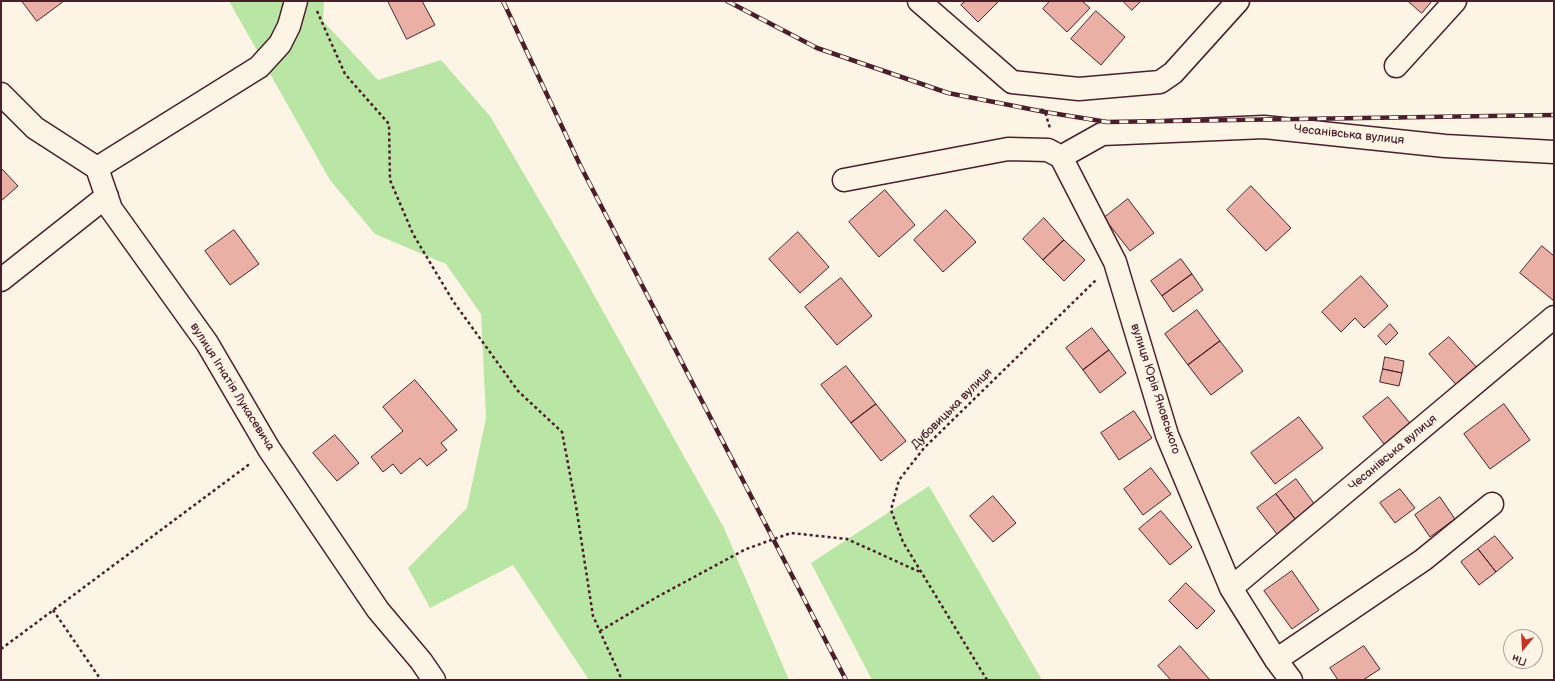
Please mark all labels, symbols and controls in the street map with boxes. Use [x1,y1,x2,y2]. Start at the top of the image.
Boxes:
street label: Чесанівська вулиця [1293,122,1405,148]
street label: вулиця Ігнатія Лукасевича [187,320,277,454]
street label: вулиця Юрія Яновського [1127,322,1183,456]
street label: Дубовицька вулиця [909,366,995,452]
street label: Чесанівська вулиця [1346,412,1440,494]
north arrow [1503,629,1543,669]
text: Пн [1510,651,1528,668]

